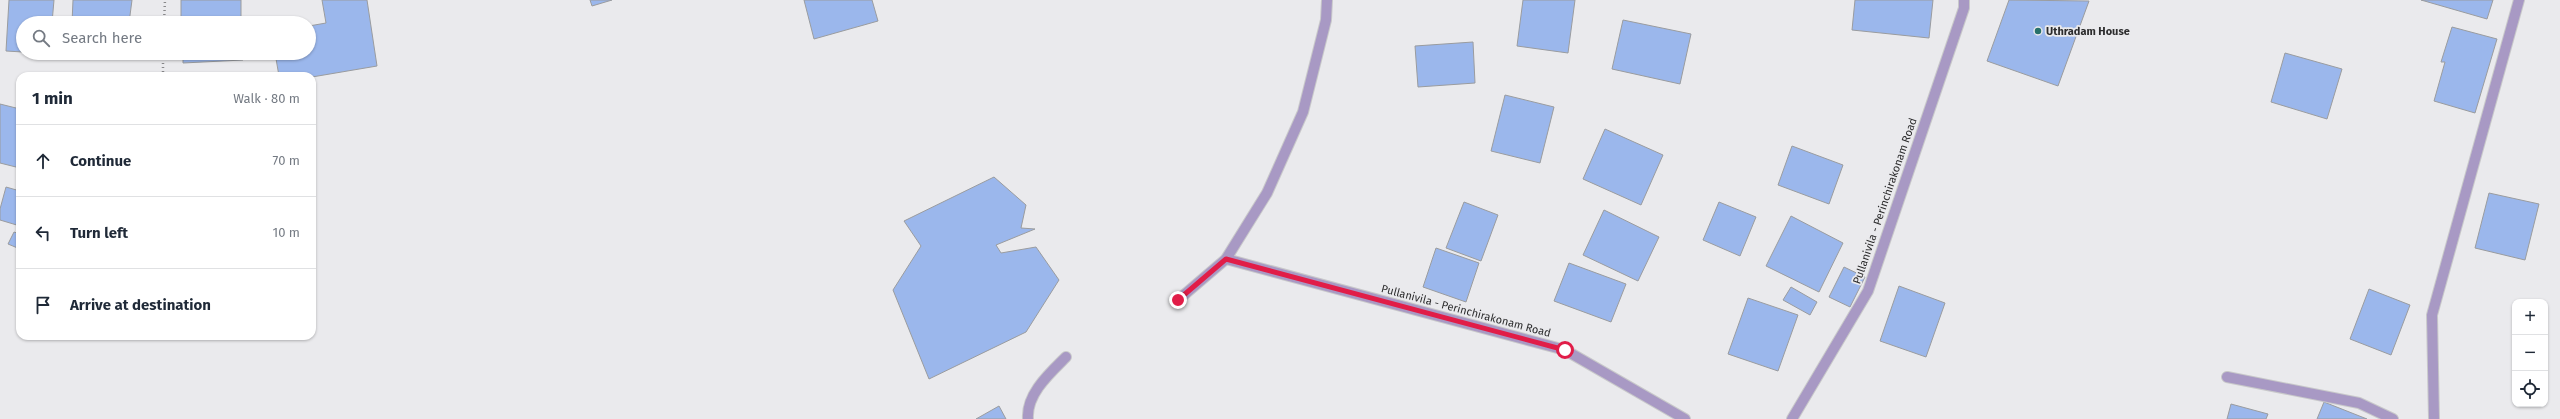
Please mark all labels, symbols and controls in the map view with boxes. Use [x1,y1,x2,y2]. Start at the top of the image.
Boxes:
search box [16,16,316,60]
place label: Uthradam House [2046,25,2130,38]
marker: Uthradam House [2033,26,2043,36]
icon: search [30,27,52,49]
text: Search here [62,29,142,47]
text: 1 min [32,88,73,109]
text: Walk · 80 m [233,91,300,106]
street label: Pullanivila - Perinchirakonam Road [1850,116,1920,286]
icon: ahead [32,150,54,172]
text: Continue [70,152,131,170]
text: 70 m [273,153,300,168]
icon: left [32,222,54,244]
text: Turn left [70,224,128,242]
text: 10 m [273,225,300,240]
street label: Pullanivila - Perinchirakonam Road [1380,282,1552,340]
route end [1169,291,1187,309]
icon: arrive [32,294,54,316]
text: Arrive at destination [70,296,211,314]
map controls [2512,299,2548,407]
button: + [2512,299,2548,335]
button: − [2512,335,2548,371]
route start [1556,341,1574,359]
button: locate [2512,371,2548,407]

